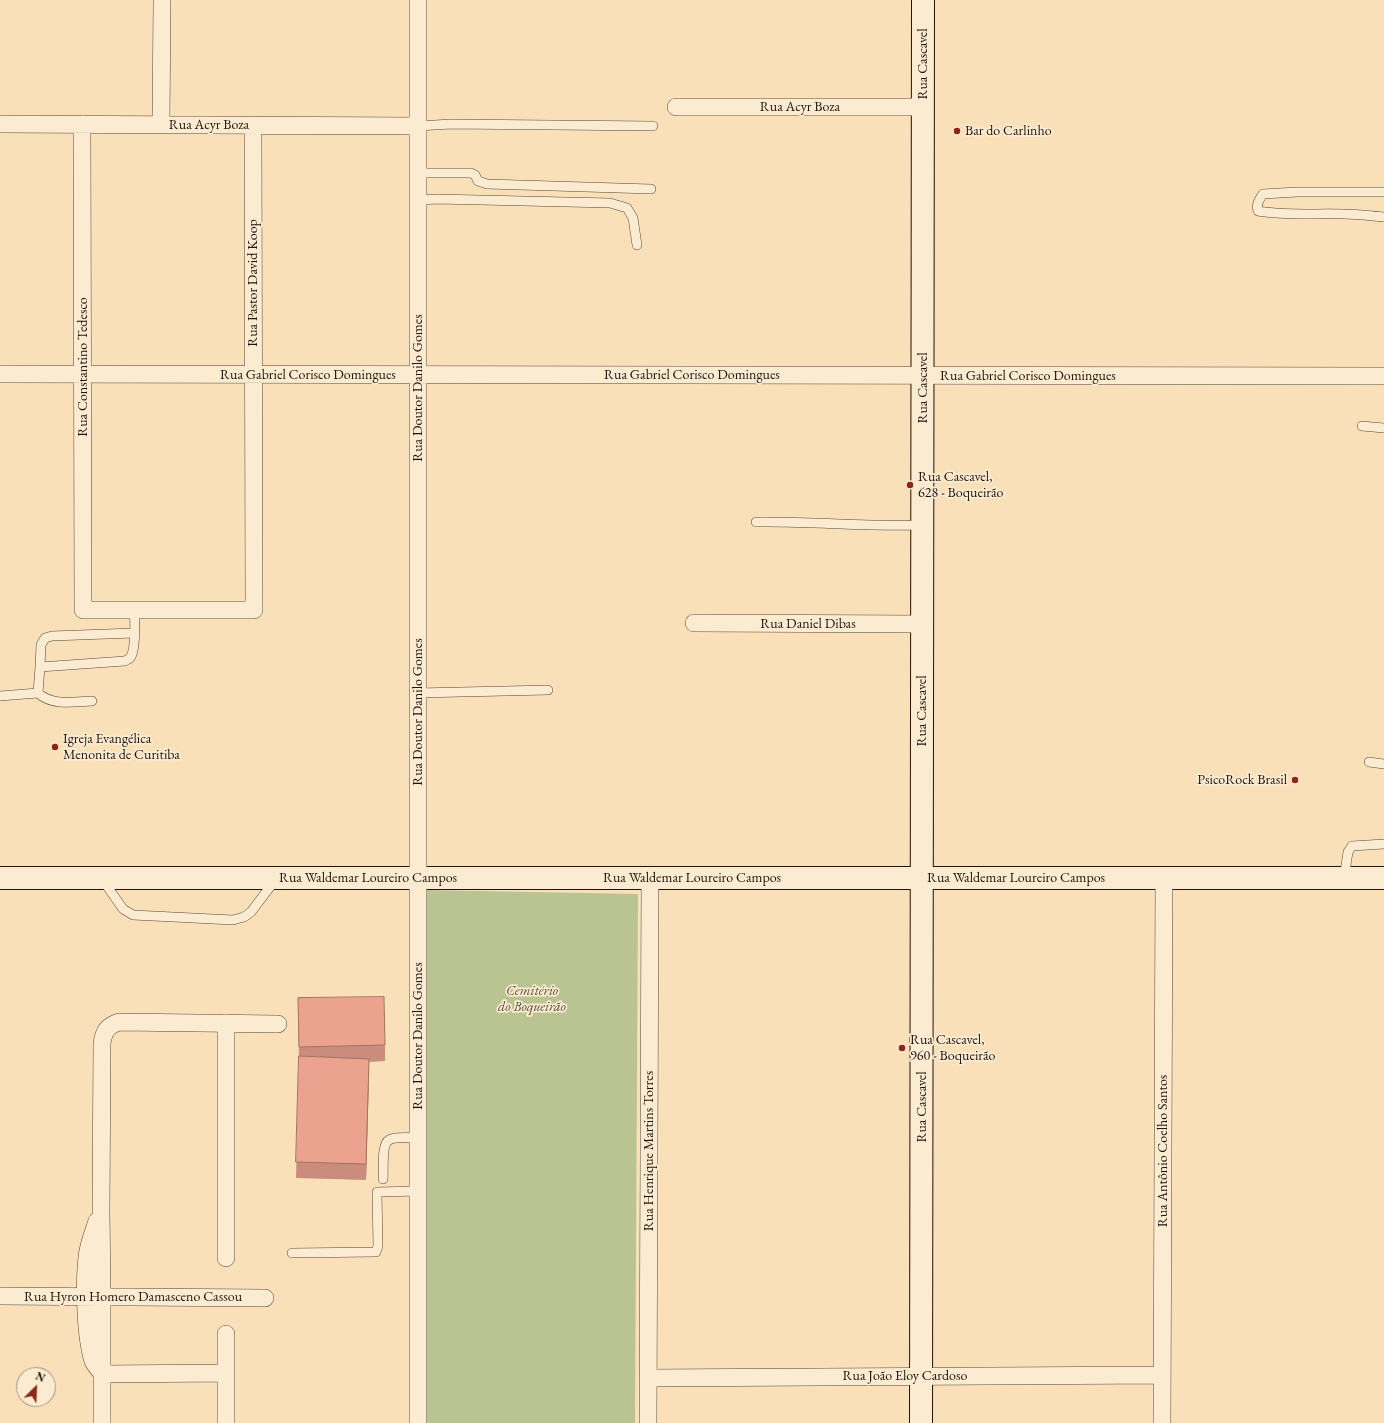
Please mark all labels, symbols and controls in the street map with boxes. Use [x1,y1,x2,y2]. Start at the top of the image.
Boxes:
street label: Rua Cascavel [915,28,931,100]
street label: Rua Acyr Boza [760,99,840,115]
street label: Rua Acyr Boza [169,117,249,133]
place label: Bar do Carlinho [965,123,1052,139]
marker: Bar do Carlinho [952,126,962,136]
street label: Rua Pastor David Koop [245,219,261,347]
street label: Rua Constantino Tedesco [75,297,91,437]
street label: Rua Doutor Danilo Gomes [410,314,426,462]
street label: Rua Cascavel [915,352,931,424]
street label: Rua Gabriel Corisco Domingues [220,367,396,383]
street label: Rua Gabriel Corisco Domingues [604,367,780,383]
street label: Rua Gabriel Corisco Domingues [940,368,1116,384]
place label: Rua Cascavel, 628 - Boqueirão [918,469,1004,502]
marker: Rua Cascavel, 628 - Boqueirão [905,480,915,490]
street label: Rua Daniel Dibas [760,616,856,632]
street label: Rua Doutor Danilo Gomes [410,638,426,786]
street label: Rua Cascavel [914,675,930,747]
place label: Igreja Evangélica Menonita de Curitiba [63,731,180,764]
marker: Igreja Evangélica Menonita de Curitiba [50,742,60,752]
place label: PsicoRock Brasil [1197,772,1287,788]
marker: PsicoRock Brasil [1290,775,1300,785]
street label: Rua Waldemar Loureiro Campos [279,870,457,886]
street label: Rua Waldemar Loureiro Campos [603,870,781,886]
street label: Rua Waldemar Loureiro Campos [927,870,1105,886]
street label: Rua Doutor Danilo Gomes [410,962,426,1110]
park label: Cemitério do Boqueirão [498,983,566,1016]
place label: Rua Cascavel, 960 - Boqueirão [910,1032,996,1064]
marker: Rua Cascavel, 960 - Boqueirão [897,1043,907,1053]
street label: Rua Henrique Martins Torres [641,1071,657,1231]
street label: Rua Cascavel [914,1071,930,1143]
street label: Rua Antônio Coelho Santos [1155,1075,1171,1227]
street label: Rua Hyron Homero Damasceno Cassou [24,1289,242,1305]
north arrow [16,1367,56,1407]
street label: Rua João Eloy Cardoso [843,1368,967,1384]
text: N [34,1369,47,1385]

